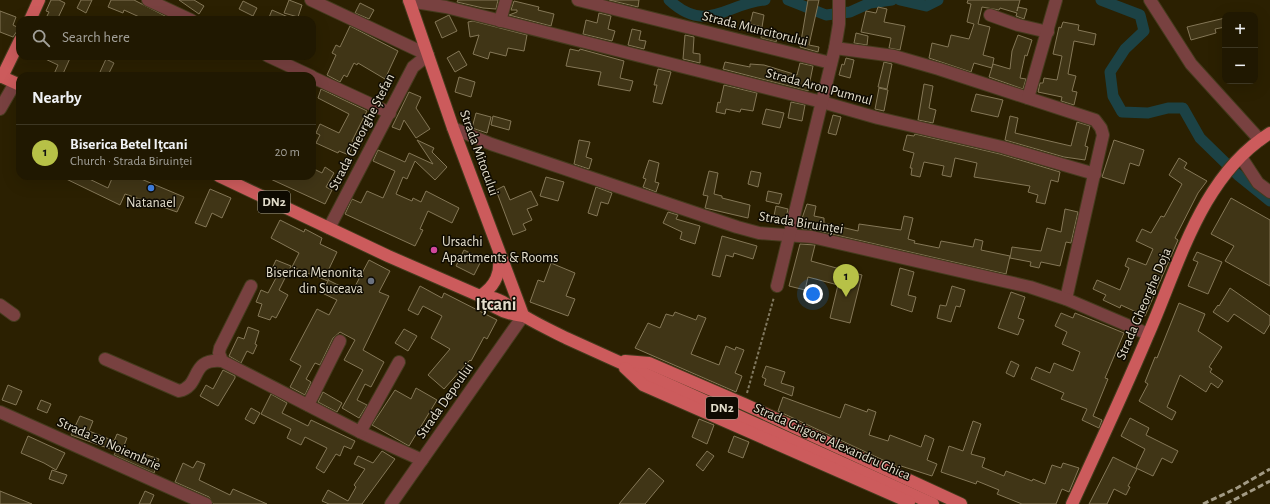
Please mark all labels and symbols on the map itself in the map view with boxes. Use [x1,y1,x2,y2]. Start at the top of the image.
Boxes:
street label: Strada Muncitorului [701,9,809,49]
street label: Strada Aron Pumnul [764,66,874,108]
street label: Strada Gheorghe Ștefan [326,71,398,193]
street label: Strada Mitocului [457,108,501,198]
marker: Natanael [146,183,156,193]
road number: DN2 [258,191,290,213]
place label: Natanael [126,196,176,210]
street label: Strada Biruinței [758,209,844,238]
place label: Ursachi Apartments & Rooms [442,235,558,265]
marker: Ursachi Apartments & Rooms [429,245,439,255]
street label: Strada Gheorghe Doja [1114,245,1174,362]
pin: 1 [833,264,859,297]
place label: Biserica Menonita din Suceava [266,266,364,296]
marker: Biserica Menonita din Suceava [366,276,376,286]
your location [803,284,823,304]
district label: Ițcani [476,296,516,316]
street label: Strada Depoului [414,361,476,441]
road number: DN2 [706,397,738,419]
street label: Strada Grigore Alexandru Ghica [751,401,913,483]
street label: Strada 28 Noiembrie [55,415,163,473]

